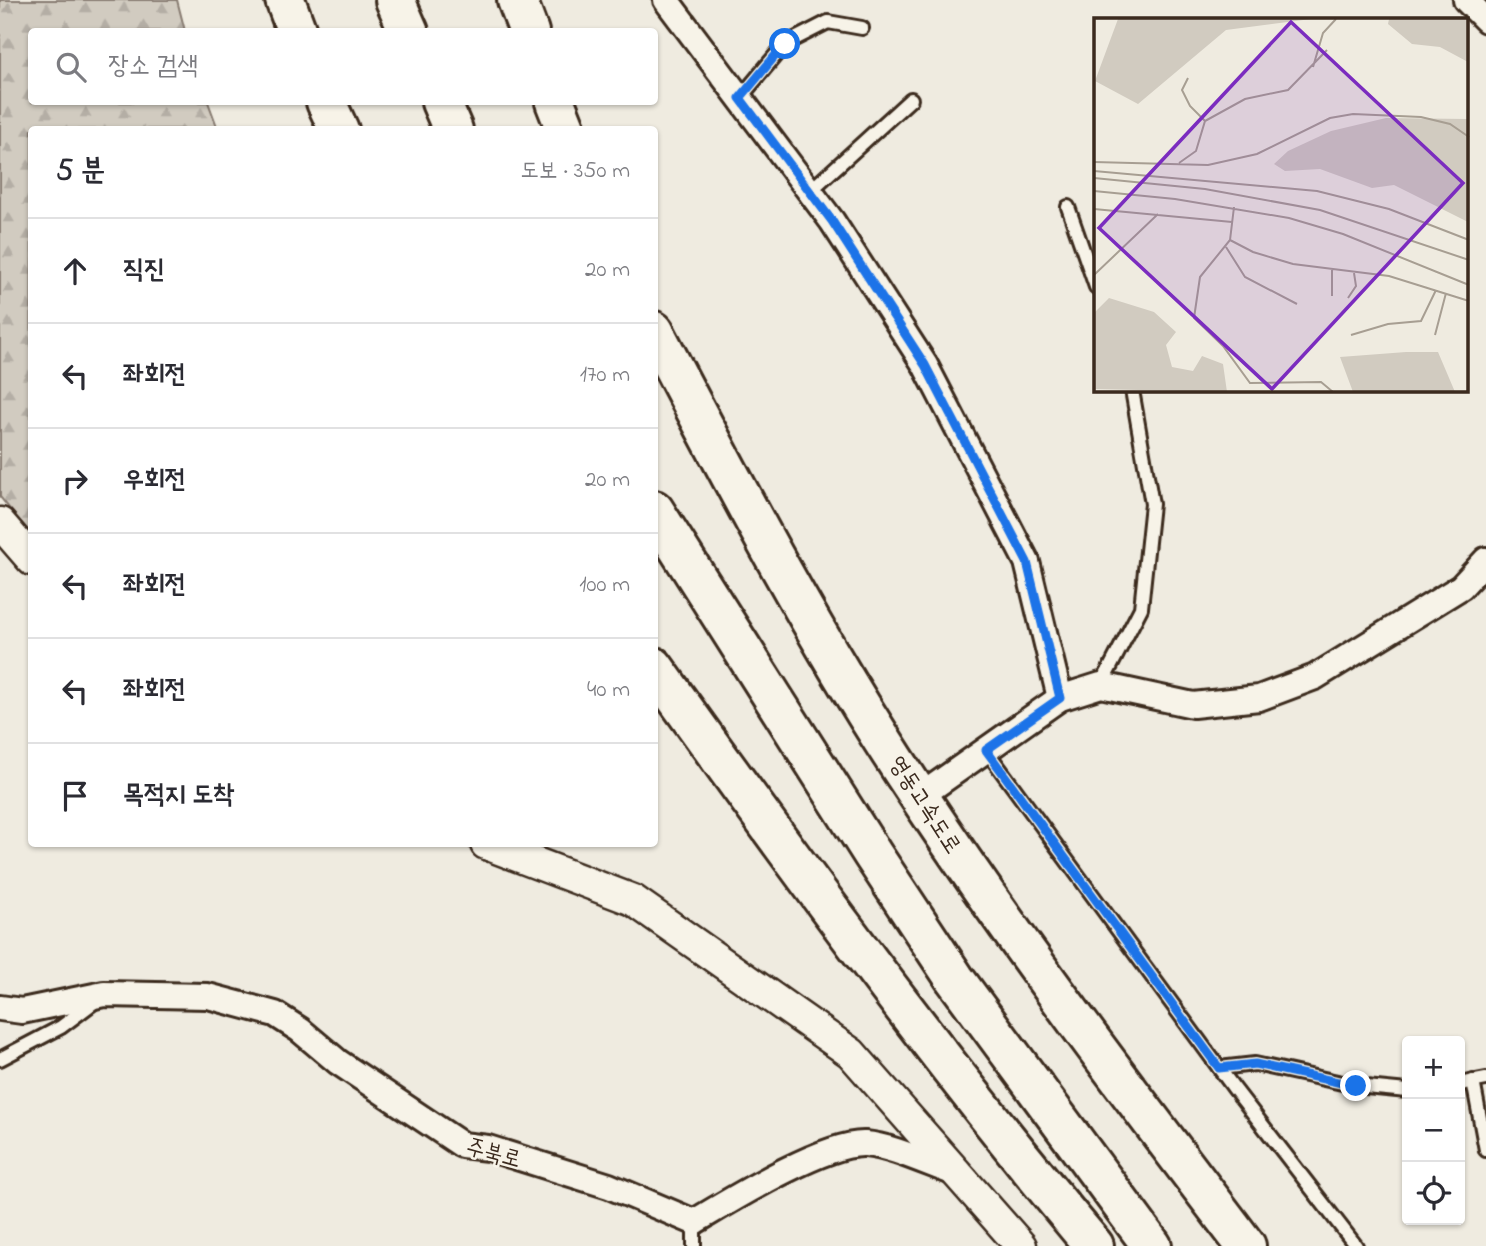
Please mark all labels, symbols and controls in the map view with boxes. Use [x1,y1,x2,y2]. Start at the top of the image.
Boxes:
inset map [1094,18,1468,392]
search box [28,28,658,105]
route start [769,28,800,59]
icon: search [52,48,90,86]
text: 장소 검색 [108,48,198,86]
text: 5 분 [56,150,105,194]
text: 도보 · 350 m [520,155,630,188]
icon: ahead [56,252,94,290]
text: 직진 [123,252,165,290]
text: 20 m [585,254,630,287]
icon: left [56,357,94,395]
text: 좌회전 [123,357,186,395]
text: 170 m [580,359,630,392]
icon: right [56,462,94,500]
text: 우회전 [123,462,186,500]
text: 20 m [585,464,630,497]
icon: left [56,567,94,605]
text: 좌회전 [123,567,186,605]
text: 100 m [579,569,630,602]
icon: left [56,672,94,710]
text: 좌회전 [123,672,186,710]
text: 40 m [587,674,630,707]
street label: 영동고속도로 [880,750,968,861]
icon: arrive [56,777,94,815]
text: 목적지 도착 [123,777,234,815]
map controls [1402,1036,1465,1225]
button: + [1402,1036,1465,1099]
route end [1340,1070,1371,1101]
button: − [1402,1099,1465,1162]
street label: 주북로 [462,1131,524,1178]
button: locate [1402,1162,1465,1225]

